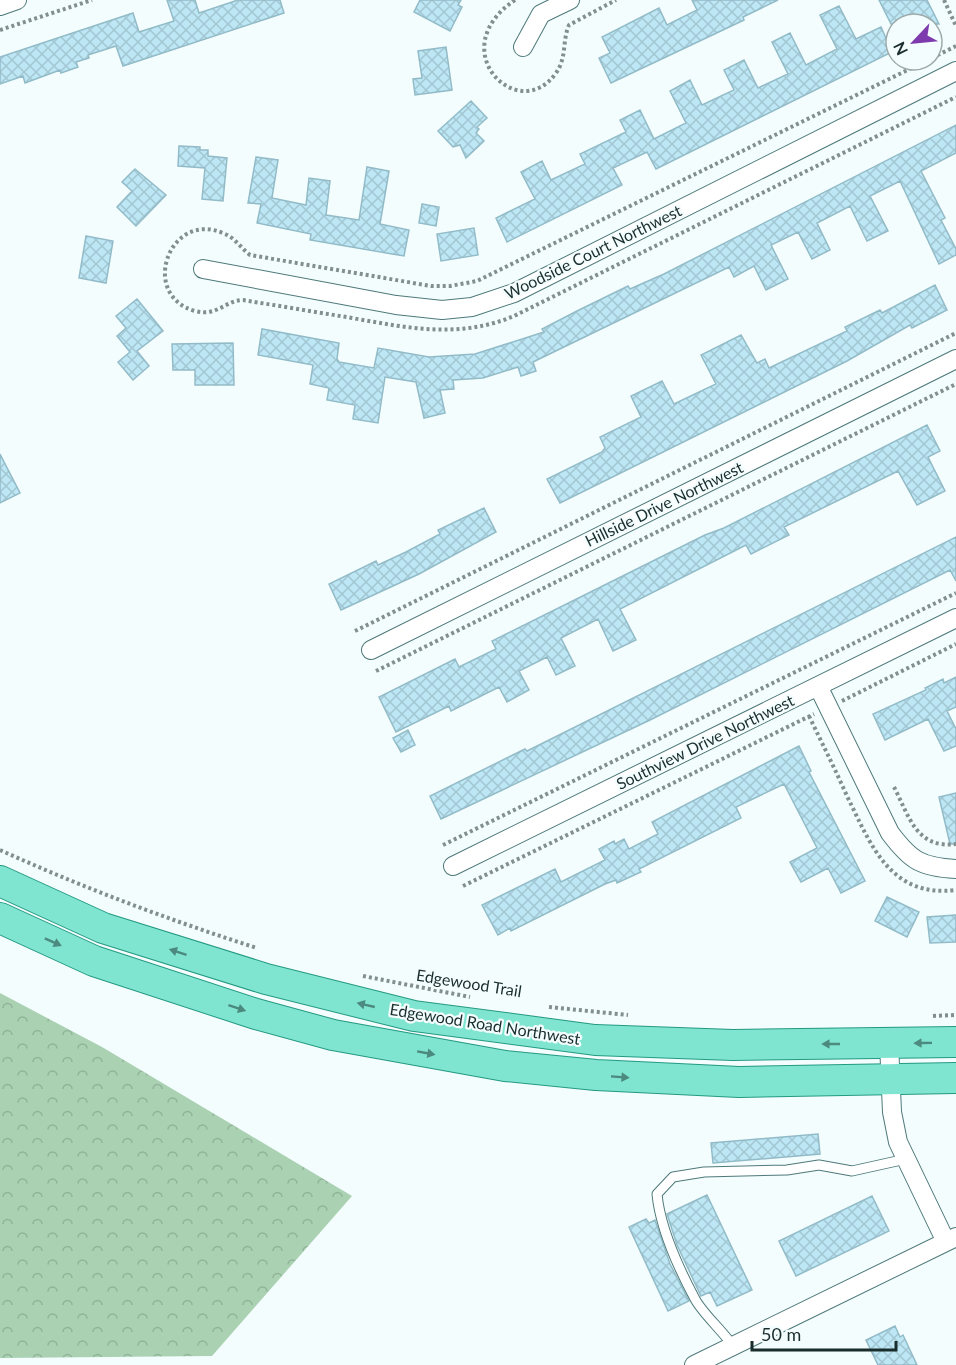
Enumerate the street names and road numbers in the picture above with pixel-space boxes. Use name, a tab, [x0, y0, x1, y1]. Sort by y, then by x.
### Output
street label: Woodside Court Northwest	[501, 200, 684, 303]
street label: Hillside Drive Northwest	[582, 457, 746, 550]
street label: Southview Drive Northwest	[613, 690, 797, 793]
street label: Edgewood Trail	[415, 965, 523, 1000]
street label: Edgewood Road Northwest	[388, 999, 582, 1048]

